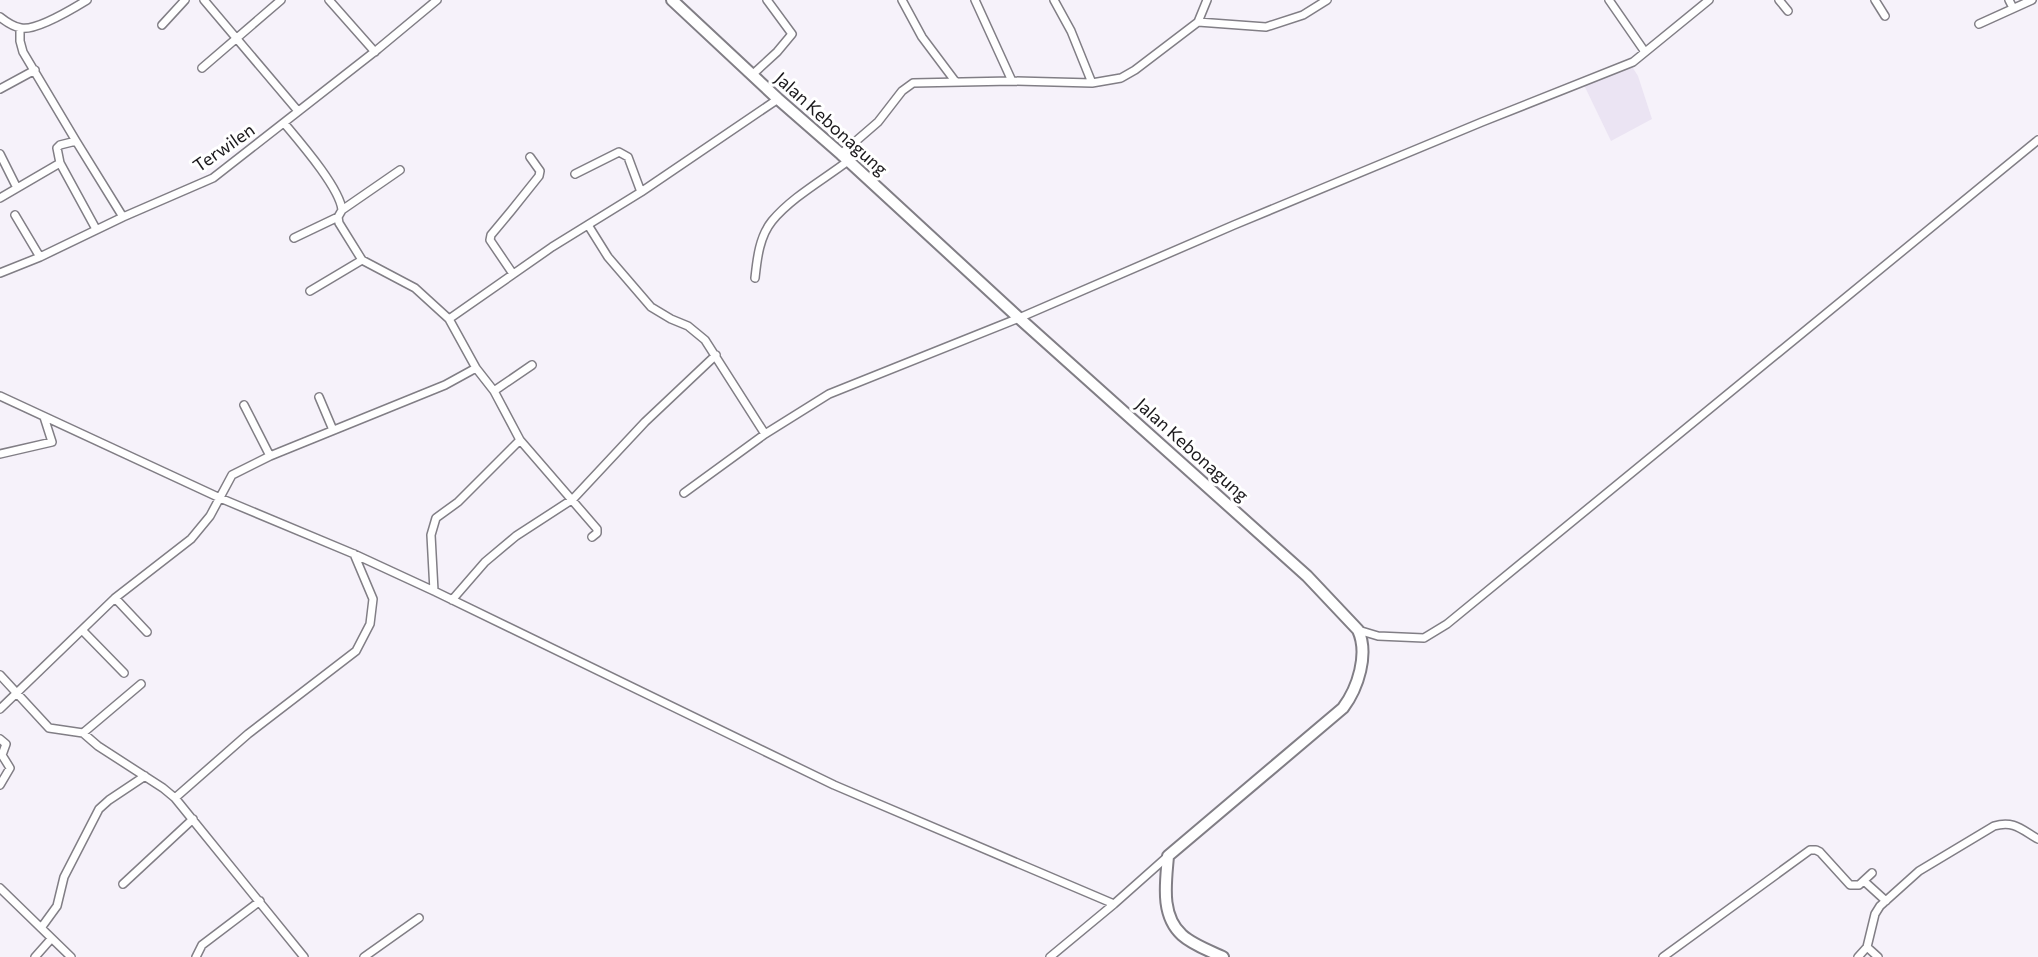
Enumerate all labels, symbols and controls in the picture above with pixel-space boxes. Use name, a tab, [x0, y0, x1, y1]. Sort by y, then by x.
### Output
street label: Jalan Kebonagung	[771, 67, 893, 180]
street label: Terwilen	[188, 118, 259, 176]
street label: Jalan Kebonagung	[1132, 393, 1254, 506]

